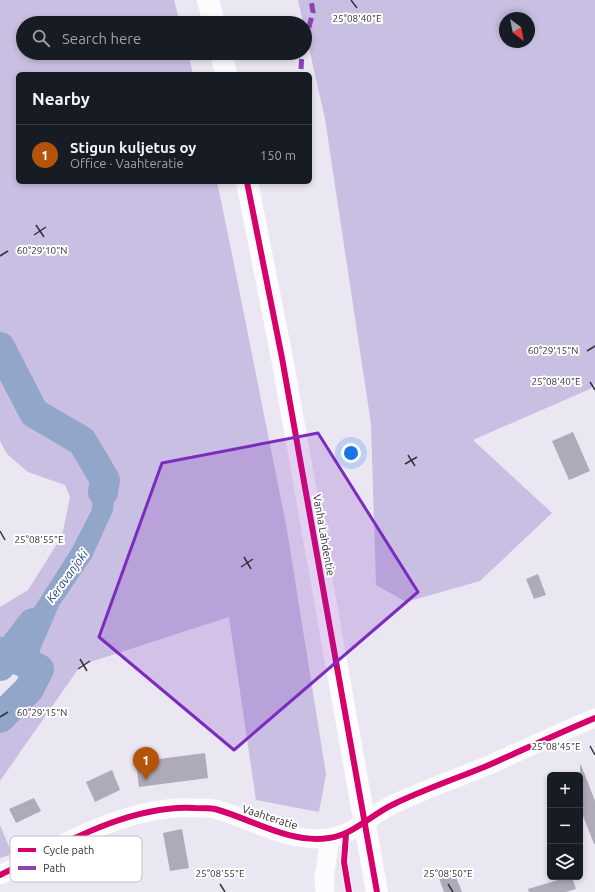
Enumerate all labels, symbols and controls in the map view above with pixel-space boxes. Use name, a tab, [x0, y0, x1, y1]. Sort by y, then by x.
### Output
north arrow	[499, 12, 535, 48]
text: 25°08'40"E	[332, 13, 382, 24]
search box	[16, 16, 312, 60]
icon: search	[30, 27, 52, 49]
text: Search here	[62, 30, 141, 47]
text: Nearby	[32, 89, 90, 108]
text: Stigun kuljetus oy	[70, 139, 196, 156]
text: 1	[41, 148, 49, 162]
text: 150 m	[260, 148, 296, 162]
text: Office · Vaahteratie	[70, 156, 184, 170]
text: 60°29'10"N	[17, 245, 67, 256]
text: 60°29'15"N	[528, 345, 578, 356]
text: 25°08'40"E	[531, 376, 581, 387]
your location	[341, 443, 361, 463]
street label: Vanha Lahdentie	[311, 493, 337, 577]
text: 25°08'55"E	[14, 534, 64, 545]
water label: Keravanjoki	[44, 546, 91, 605]
text: 60°29'15"N	[17, 707, 67, 718]
text: 25°08'45"E	[531, 741, 581, 752]
pin: 1	[133, 747, 159, 780]
map controls	[547, 772, 583, 880]
button: +	[547, 772, 583, 808]
street label: Vaahteratie	[241, 802, 299, 832]
button: −	[547, 808, 583, 844]
legend	[10, 836, 142, 882]
text: Cycle path	[43, 844, 94, 856]
button: layers	[547, 844, 583, 880]
text: Path	[43, 862, 66, 874]
text: 25°08'55"E	[195, 868, 245, 879]
text: 25°08'50"E	[423, 868, 473, 879]

